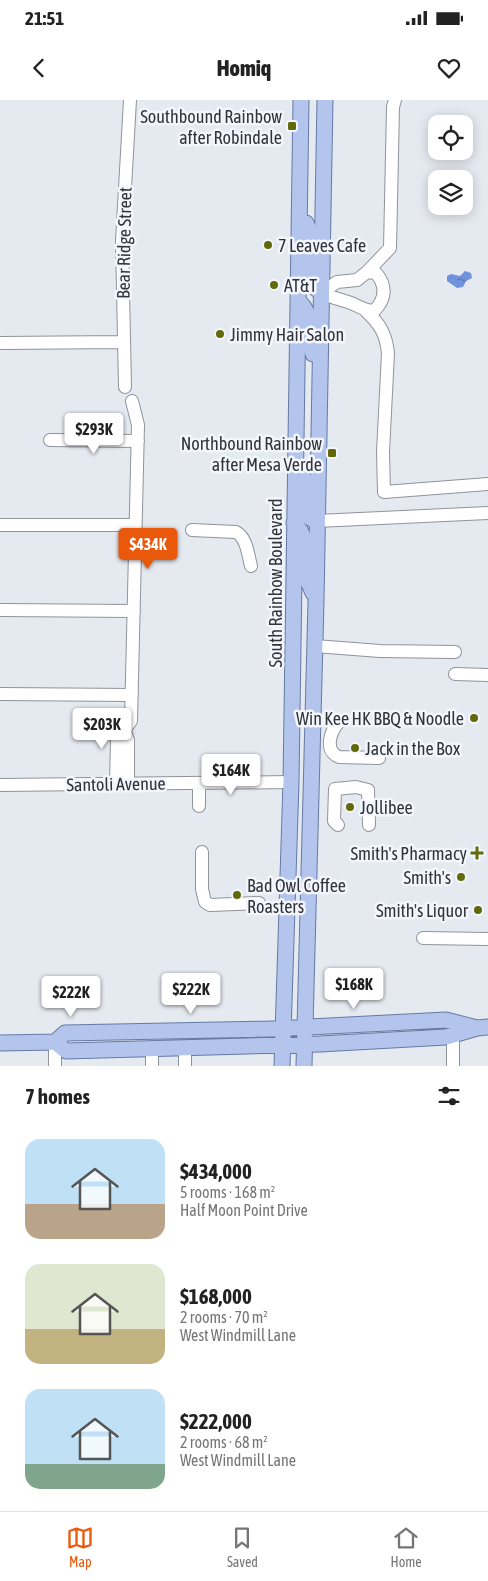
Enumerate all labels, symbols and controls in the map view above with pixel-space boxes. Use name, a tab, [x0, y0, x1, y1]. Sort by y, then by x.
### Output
text: 21:51	[25, 7, 64, 29]
icon: back	[25, 54, 53, 82]
icon: heart	[435, 54, 463, 82]
text: Homiq	[217, 55, 271, 81]
place label: Southbound Rainbow after Robindale	[140, 106, 282, 148]
map controls	[428, 115, 473, 215]
button: locate	[428, 115, 473, 160]
marker: Southbound Rainbow after Robindale	[286, 120, 298, 132]
button: layers	[428, 170, 473, 215]
street label: Bear Ridge Street	[113, 187, 135, 299]
place label: 7 Leaves Cafe	[278, 235, 366, 256]
marker: 7 Leaves Cafe	[262, 239, 274, 251]
place label: AT&T	[284, 275, 317, 296]
marker: AT&T	[268, 279, 280, 291]
place label: Jimmy Hair Salon	[230, 324, 344, 345]
marker: Jimmy Hair Salon	[214, 328, 226, 340]
pin: $293K	[59, 412, 129, 455]
text: $293K	[75, 420, 113, 438]
place label: Northbound Rainbow after Mesa Verde	[181, 433, 322, 475]
marker: Northbound Rainbow after Mesa Verde	[326, 447, 338, 459]
street label: South Rainbow Boulevard	[265, 498, 286, 668]
pin: $434K	[113, 528, 183, 570]
text: $434K	[129, 535, 167, 553]
pin: $203K	[67, 708, 137, 750]
place label: Win Kee HK BBQ & Noodle	[296, 708, 464, 729]
marker: Win Kee HK BBQ & Noodle	[468, 712, 480, 724]
text: $203K	[83, 715, 121, 733]
place label: Jack in the Box	[365, 738, 460, 759]
marker: Jack in the Box	[349, 742, 361, 754]
pin: $164K	[196, 754, 266, 796]
text: $164K	[212, 761, 250, 779]
street label: Santoli Avenue	[66, 773, 166, 795]
place label: Jollibee	[360, 797, 413, 818]
marker: Jollibee	[344, 801, 356, 813]
place label: Smith's Pharmacy	[350, 843, 467, 864]
marker: Smith's Pharmacy	[471, 847, 483, 859]
place label: Smith's	[403, 867, 451, 888]
marker: Smith's	[455, 871, 467, 883]
place label: Bad Owl Coffee Roasters	[247, 875, 346, 917]
marker: Bad Owl Coffee Roasters	[231, 889, 243, 901]
place label: Smith's Liquor	[376, 900, 469, 921]
marker: Smith's Liquor	[472, 904, 484, 916]
pin: $168K	[319, 968, 389, 1010]
pin: $222K	[156, 972, 226, 1015]
text: $168K	[335, 975, 373, 993]
pin: $222K	[36, 976, 106, 1018]
text: $222K	[172, 980, 210, 998]
text: $222K	[52, 983, 90, 1001]
icon: filters	[435, 1082, 463, 1110]
text: 7 homes	[25, 1084, 90, 1108]
icon: home	[65, 1159, 125, 1219]
text: $434,000	[180, 1159, 252, 1183]
text: 5 rooms · 168 m²	[180, 1183, 275, 1201]
text: Half Moon Point Drive	[180, 1201, 308, 1219]
icon: home	[65, 1284, 125, 1344]
text: $168,000	[180, 1284, 252, 1308]
text: 2 rooms · 70 m²	[180, 1308, 268, 1326]
text: West Windmill Lane	[180, 1326, 296, 1344]
icon: home	[65, 1409, 125, 1469]
text: $222,000	[180, 1409, 252, 1433]
text: 2 rooms · 68 m²	[180, 1433, 268, 1451]
text: West Windmill Lane	[180, 1451, 296, 1469]
tab: Map	[66, 1524, 94, 1570]
tab: Saved	[227, 1524, 258, 1570]
tab: Home	[391, 1524, 422, 1570]

